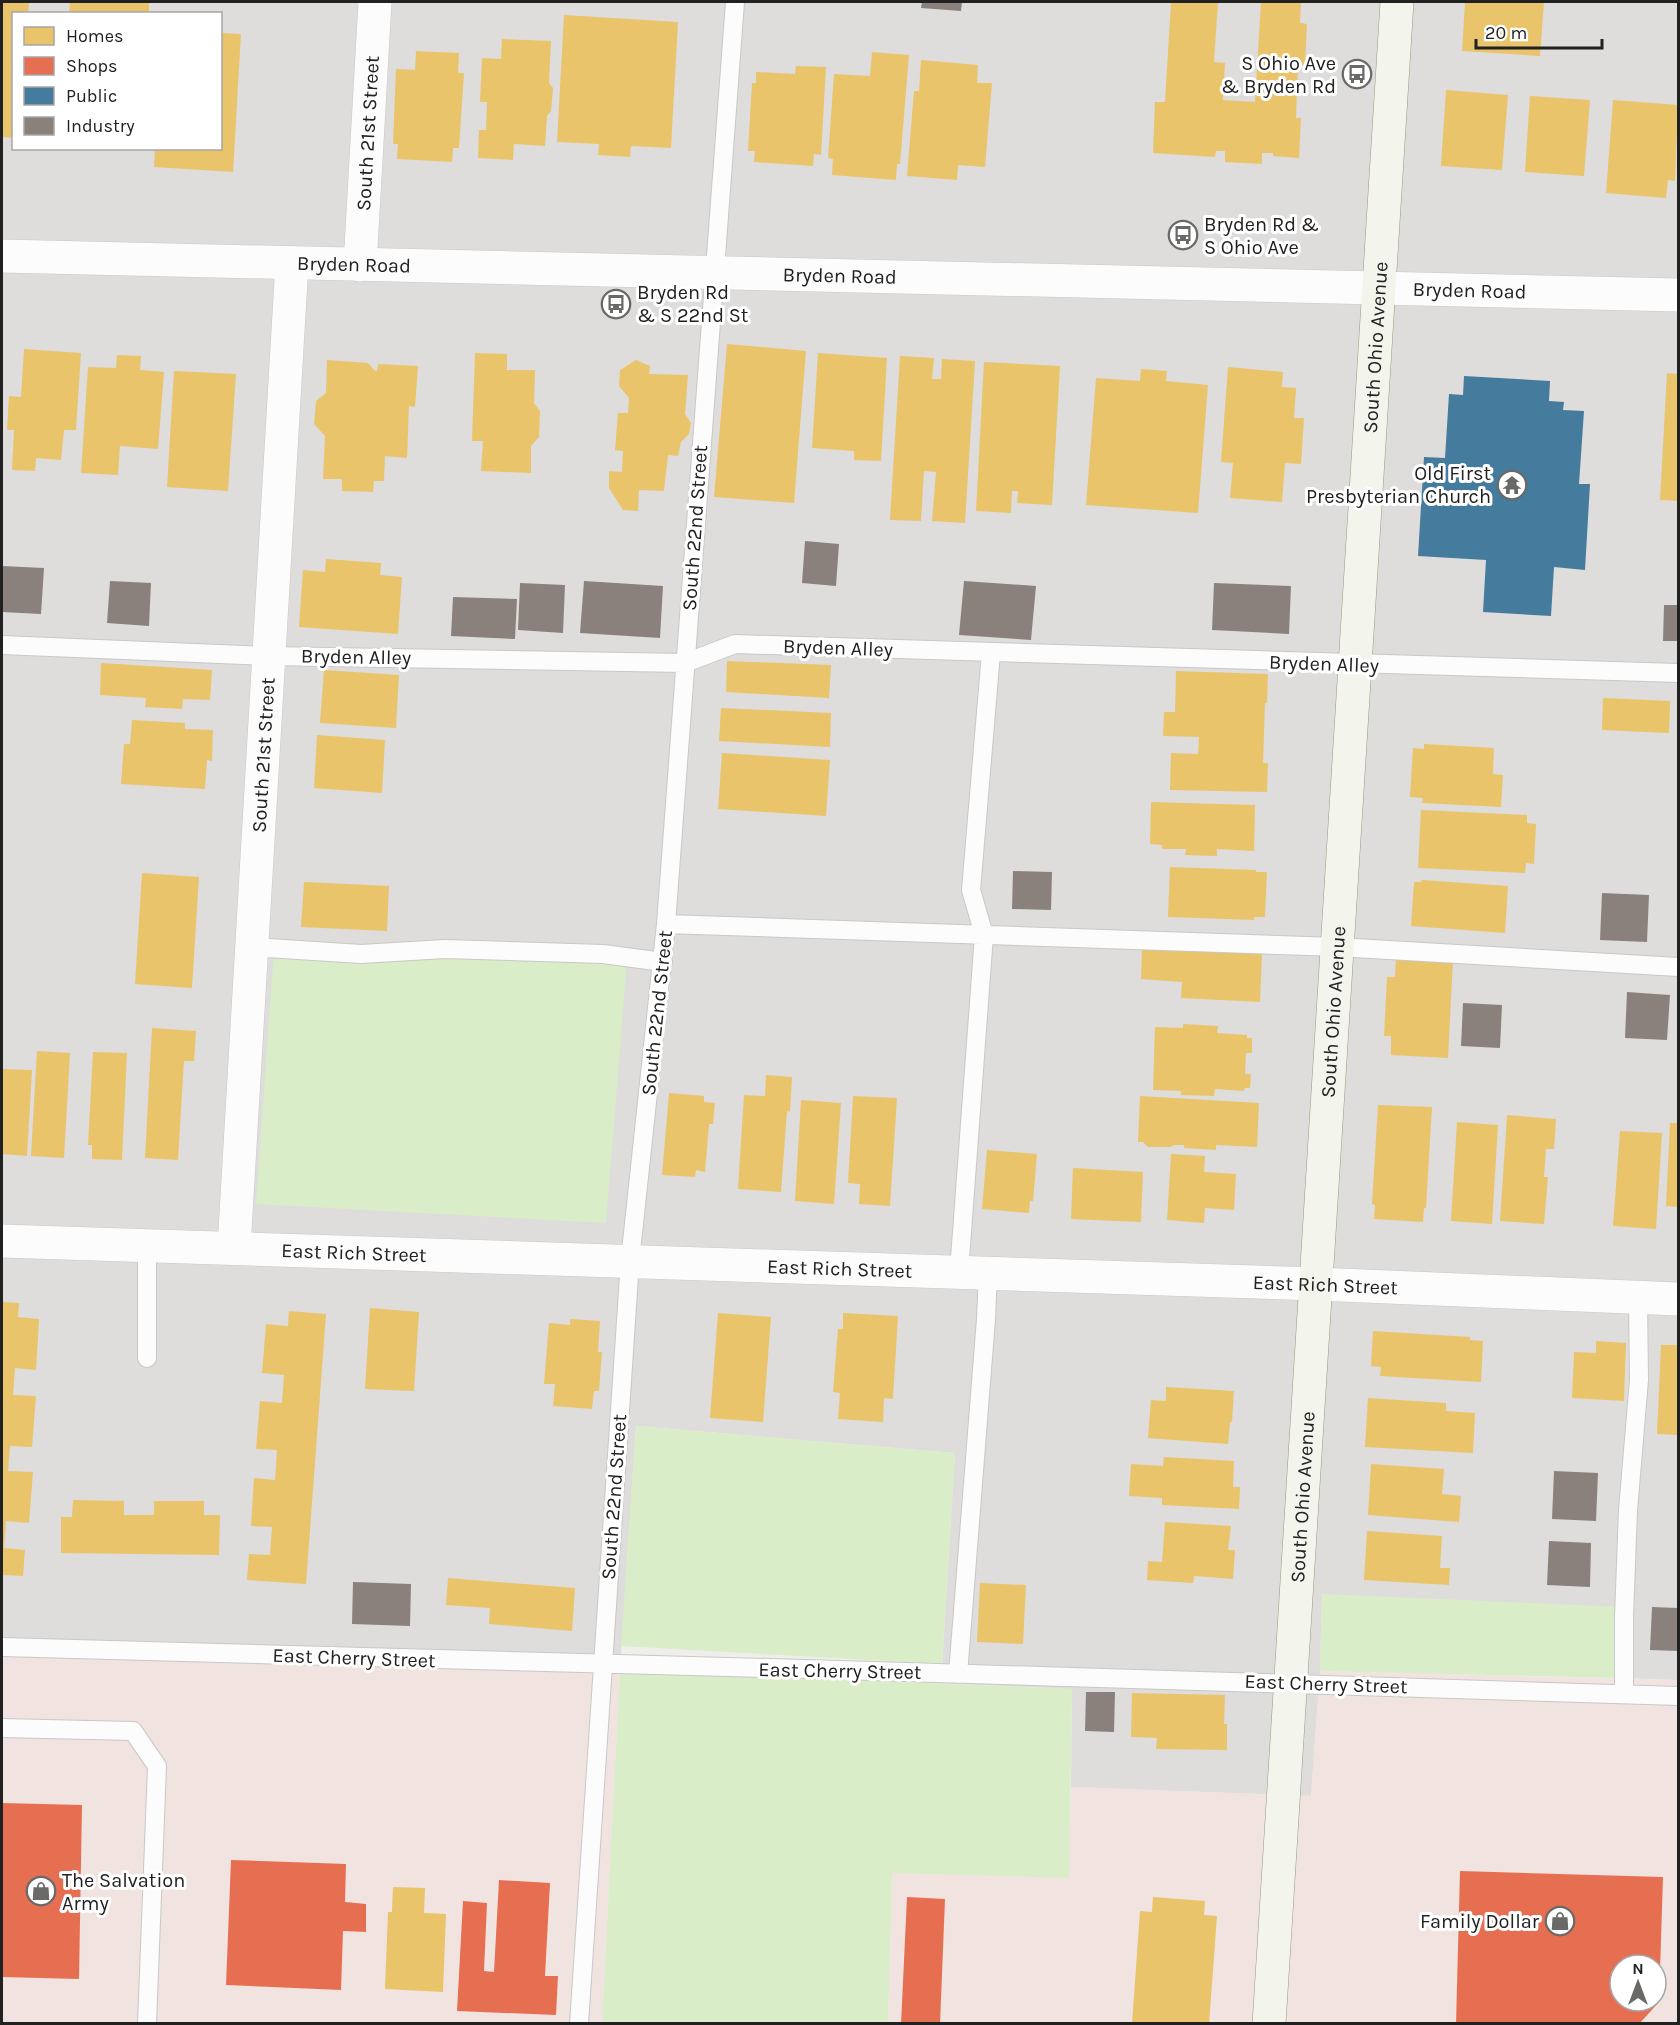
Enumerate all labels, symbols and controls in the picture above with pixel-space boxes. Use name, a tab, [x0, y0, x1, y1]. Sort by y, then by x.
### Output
legend	[12, 12, 222, 150]
scale bar	[1476, 12, 1602, 50]
text: 20 m	[1485, 22, 1527, 44]
text: Homes	[66, 25, 123, 47]
place label: S Ohio Ave & Bryden Rd	[1221, 52, 1336, 98]
street label: South 21st Street	[352, 54, 383, 211]
text: Shops	[66, 55, 118, 77]
bus stop icon: S Ohio Ave & Bryden Rd	[1341, 58, 1373, 90]
text: Public	[66, 85, 117, 107]
text: Industry	[66, 115, 135, 137]
place label: Bryden Rd & S Ohio Ave	[1204, 213, 1319, 259]
bus stop icon: Bryden Rd & S Ohio Ave	[1167, 219, 1199, 251]
street label: Bryden Road	[297, 251, 411, 277]
street label: South Ohio Avenue	[1358, 261, 1392, 434]
street label: Bryden Road	[783, 263, 897, 288]
street label: Bryden Road	[1412, 277, 1527, 303]
place label: Bryden Rd & S 22nd St	[637, 281, 749, 327]
bus stop icon: Bryden Rd & S 22nd St	[600, 288, 632, 320]
street label: South 22nd Street	[678, 444, 712, 612]
place label: Old First Presbyterian Church	[1306, 462, 1491, 508]
temple icon: Old First Presbyterian Church	[1496, 469, 1528, 501]
street label: Bryden Alley	[783, 635, 893, 661]
street label: Bryden Alley	[301, 645, 411, 669]
street label: Bryden Alley	[1269, 651, 1379, 677]
street label: South 21st Street	[247, 676, 279, 833]
street label: South Ohio Avenue	[1316, 925, 1350, 1099]
street label: South 22nd Street	[637, 929, 677, 1097]
street label: East Rich Street	[281, 1239, 427, 1266]
street label: East Rich Street	[767, 1255, 913, 1282]
street label: East Rich Street	[1252, 1270, 1399, 1299]
street label: South Ohio Avenue	[1285, 1410, 1319, 1584]
street label: South 22nd Street	[597, 1413, 631, 1581]
street label: East Cherry Street	[272, 1644, 436, 1672]
street label: East Cherry Street	[758, 1658, 922, 1684]
street label: East Cherry Street	[1244, 1670, 1408, 1698]
place label: The Salvation Army	[62, 1869, 185, 1915]
shop icon: The Salvation Army	[25, 1875, 57, 1907]
shop icon: Family Dollar	[1544, 1905, 1576, 1937]
place label: Family Dollar	[1420, 1910, 1540, 1933]
north arrow	[1608, 1953, 1668, 2013]
text: N	[1632, 1959, 1644, 1978]

